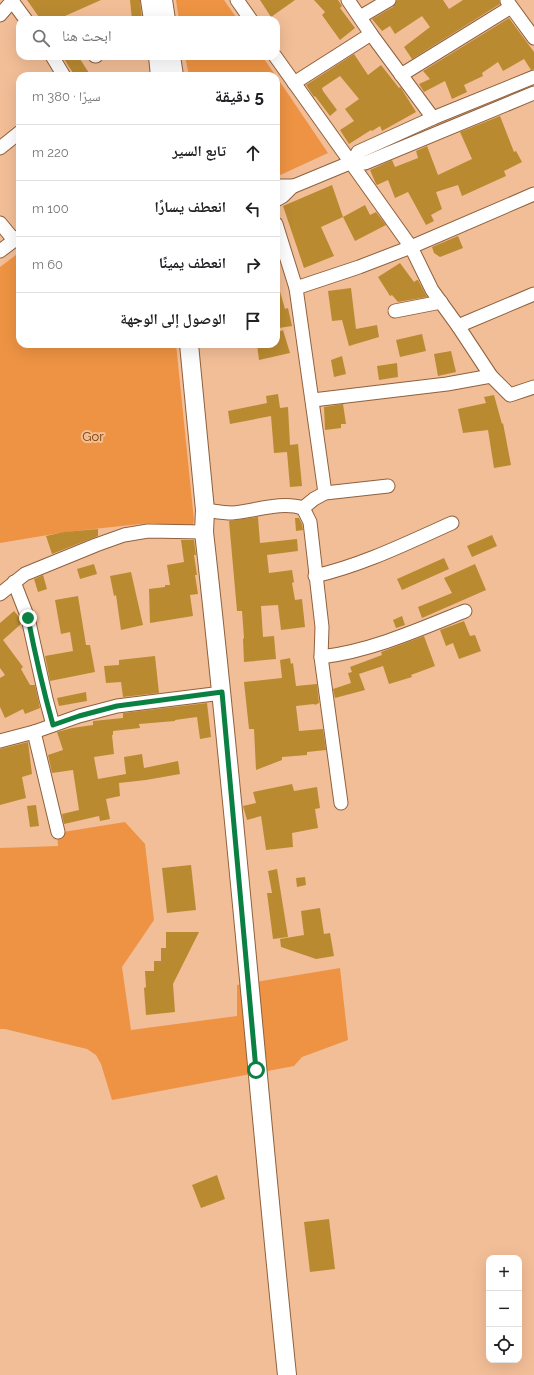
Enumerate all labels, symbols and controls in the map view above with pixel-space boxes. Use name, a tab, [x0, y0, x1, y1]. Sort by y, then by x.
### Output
search box	[16, 16, 280, 60]
icon: search	[30, 27, 52, 49]
text: ابحث هنا	[62, 27, 112, 45]
text: 5 دقيقة	[215, 86, 264, 106]
text: سيرًا · 380 m	[32, 89, 101, 104]
text: تابع السير	[172, 142, 226, 160]
icon: ahead	[242, 142, 264, 164]
text: 220 m	[32, 145, 69, 160]
text: انعطف يسارًا	[154, 198, 226, 216]
icon: left	[242, 198, 264, 220]
text: 100 m	[32, 201, 69, 216]
text: انعطف يمينًا	[159, 254, 226, 272]
icon: right	[242, 254, 264, 276]
text: 60 m	[32, 257, 63, 272]
text: الوصول إلى الوجهة	[120, 310, 226, 328]
icon: arrive	[242, 310, 264, 332]
park label: Gor	[82, 429, 104, 444]
route end	[19, 609, 37, 627]
route start	[247, 1061, 265, 1079]
map controls	[486, 1255, 522, 1363]
button: +	[486, 1255, 522, 1291]
button: −	[486, 1291, 522, 1327]
button: locate	[486, 1327, 522, 1363]

